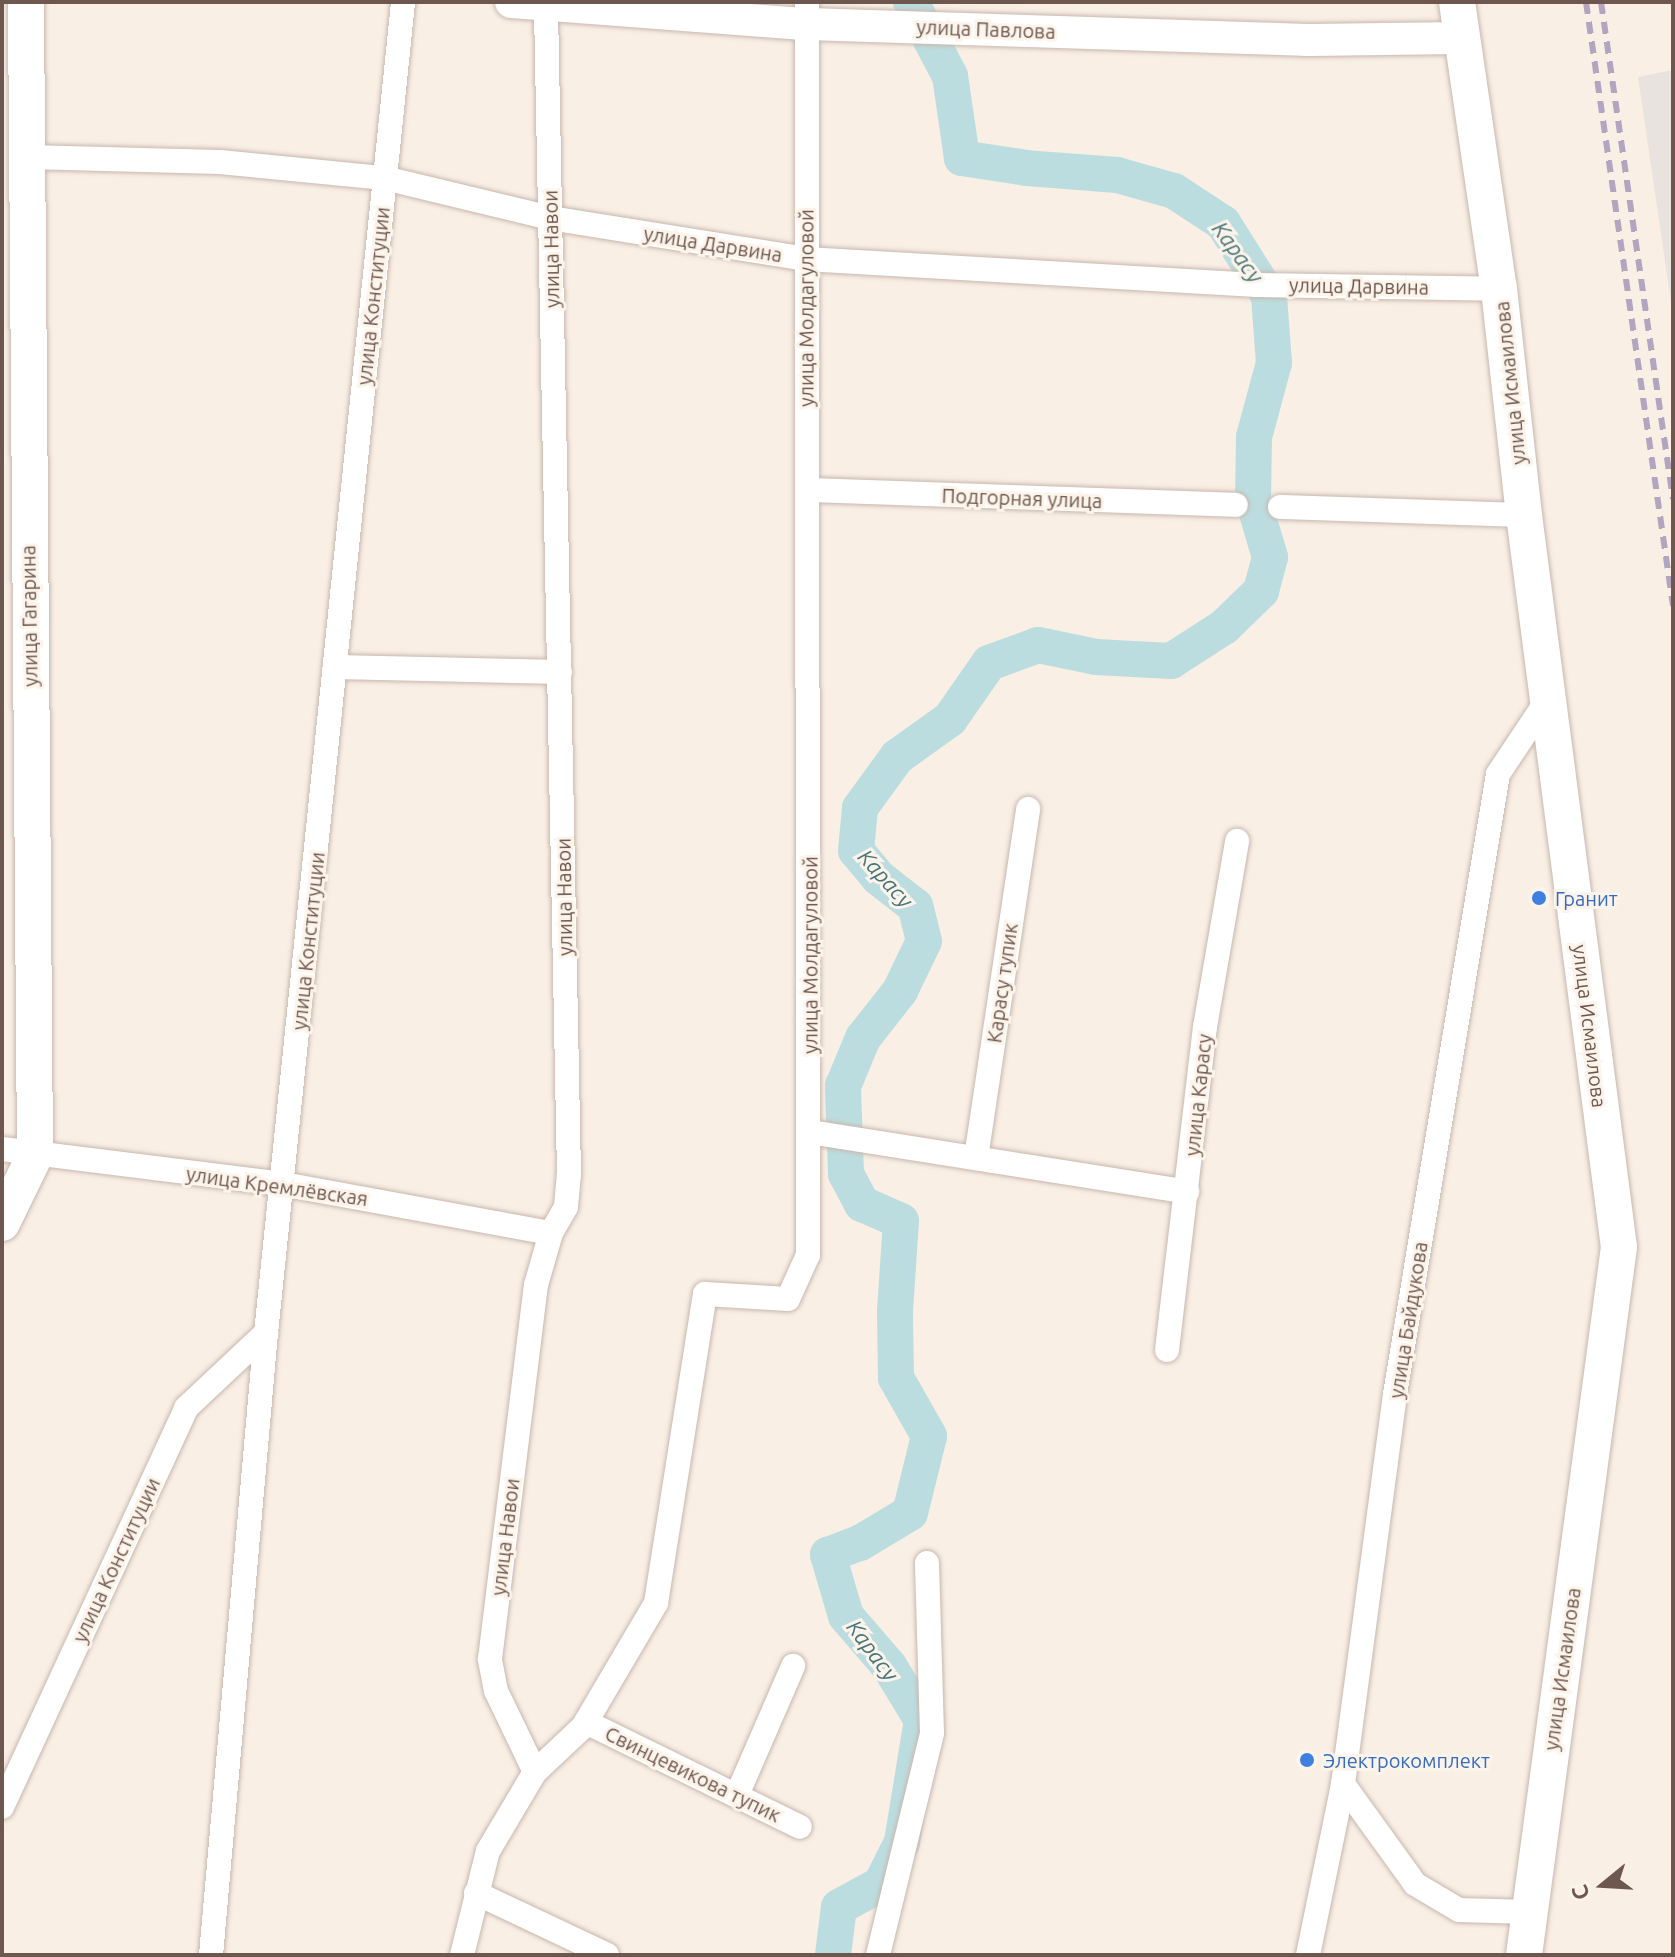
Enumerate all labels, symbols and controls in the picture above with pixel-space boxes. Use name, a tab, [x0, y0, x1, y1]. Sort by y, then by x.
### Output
street label: улица Павлова	[916, 15, 1056, 43]
street label: улица Навои	[538, 190, 564, 308]
street label: улица Конституции	[352, 206, 394, 386]
street label: улица Молдагуловой	[794, 209, 818, 407]
water label: Карасу	[1207, 216, 1269, 288]
street label: улица Дарвина	[642, 221, 784, 267]
street label: улица Дарвина	[1289, 273, 1429, 299]
street label: улица Исмаилова	[1489, 300, 1531, 466]
street label: Подгорная улица	[941, 483, 1103, 513]
street label: улица Гагарина	[16, 545, 42, 687]
street label: улица Навои	[551, 838, 577, 956]
water label: Карасу	[853, 843, 919, 913]
street label: улица Конституции	[287, 851, 329, 1031]
street label: улица Молдагуловой	[798, 856, 822, 1054]
place label: Гранит	[1555, 886, 1618, 910]
marker: Гранит	[1530, 889, 1548, 907]
street label: Карасу тупик	[982, 922, 1022, 1044]
street label: улица Исмаилова	[1568, 943, 1612, 1109]
street label: улица Карасу	[1180, 1033, 1216, 1157]
street label: улица Кремлёвская	[185, 1161, 369, 1211]
street label: улица Байдукова	[1384, 1240, 1432, 1400]
street label: улица Конституции	[67, 1474, 165, 1646]
street label: улица Навои	[486, 1477, 524, 1597]
street label: улица Исмаилова	[1539, 1586, 1585, 1752]
water label: Карасу	[842, 1614, 904, 1686]
street label: Свинцевикова тупик	[601, 1721, 785, 1827]
place label: Электрокомплект	[1323, 1748, 1490, 1772]
marker: Электрокомплект	[1298, 1751, 1316, 1769]
north arrow	[1563, 1845, 1643, 1925]
text: С	[1566, 1882, 1594, 1903]

